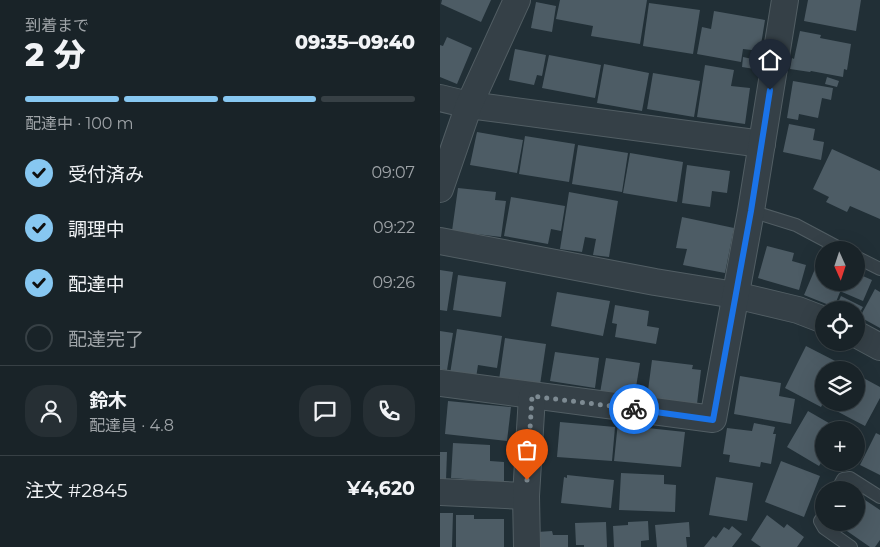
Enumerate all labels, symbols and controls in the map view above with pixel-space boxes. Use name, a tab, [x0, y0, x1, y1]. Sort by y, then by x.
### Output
text: 到着まで	[25, 16, 89, 35]
text: 09:35–09:40	[295, 31, 415, 54]
text: 2 分	[25, 35, 85, 74]
pin	[749, 39, 791, 90]
icon: home	[756, 46, 784, 74]
text: 配達中 · 100 m	[25, 114, 134, 133]
icon: check	[25, 159, 53, 187]
text: 受付済み	[68, 163, 144, 186]
text: 09:07	[371, 163, 415, 182]
icon: check	[25, 214, 53, 242]
text: 調理中	[68, 218, 125, 241]
text: 09:22	[373, 218, 415, 237]
north arrow	[815, 241, 865, 291]
map controls	[815, 241, 865, 531]
icon: check	[25, 269, 53, 297]
text: 配達中	[68, 273, 125, 296]
text: 09:26	[372, 273, 415, 292]
button: locate	[815, 301, 865, 351]
text: 配達完了	[68, 328, 144, 351]
button: layers	[815, 361, 865, 411]
courier	[609, 384, 659, 434]
button: person	[25, 385, 77, 437]
button: chat	[299, 385, 351, 437]
button: phone	[363, 385, 415, 437]
text: 鈴木	[89, 389, 127, 412]
icon: bike	[620, 395, 648, 423]
text: 配達員 · 4.8	[89, 416, 174, 435]
button: +	[815, 421, 865, 471]
pin	[506, 429, 548, 480]
icon: bag	[513, 436, 541, 464]
text: ¥4,620	[347, 477, 415, 500]
text: 注文 #2845	[25, 479, 127, 502]
button: −	[815, 481, 865, 531]

